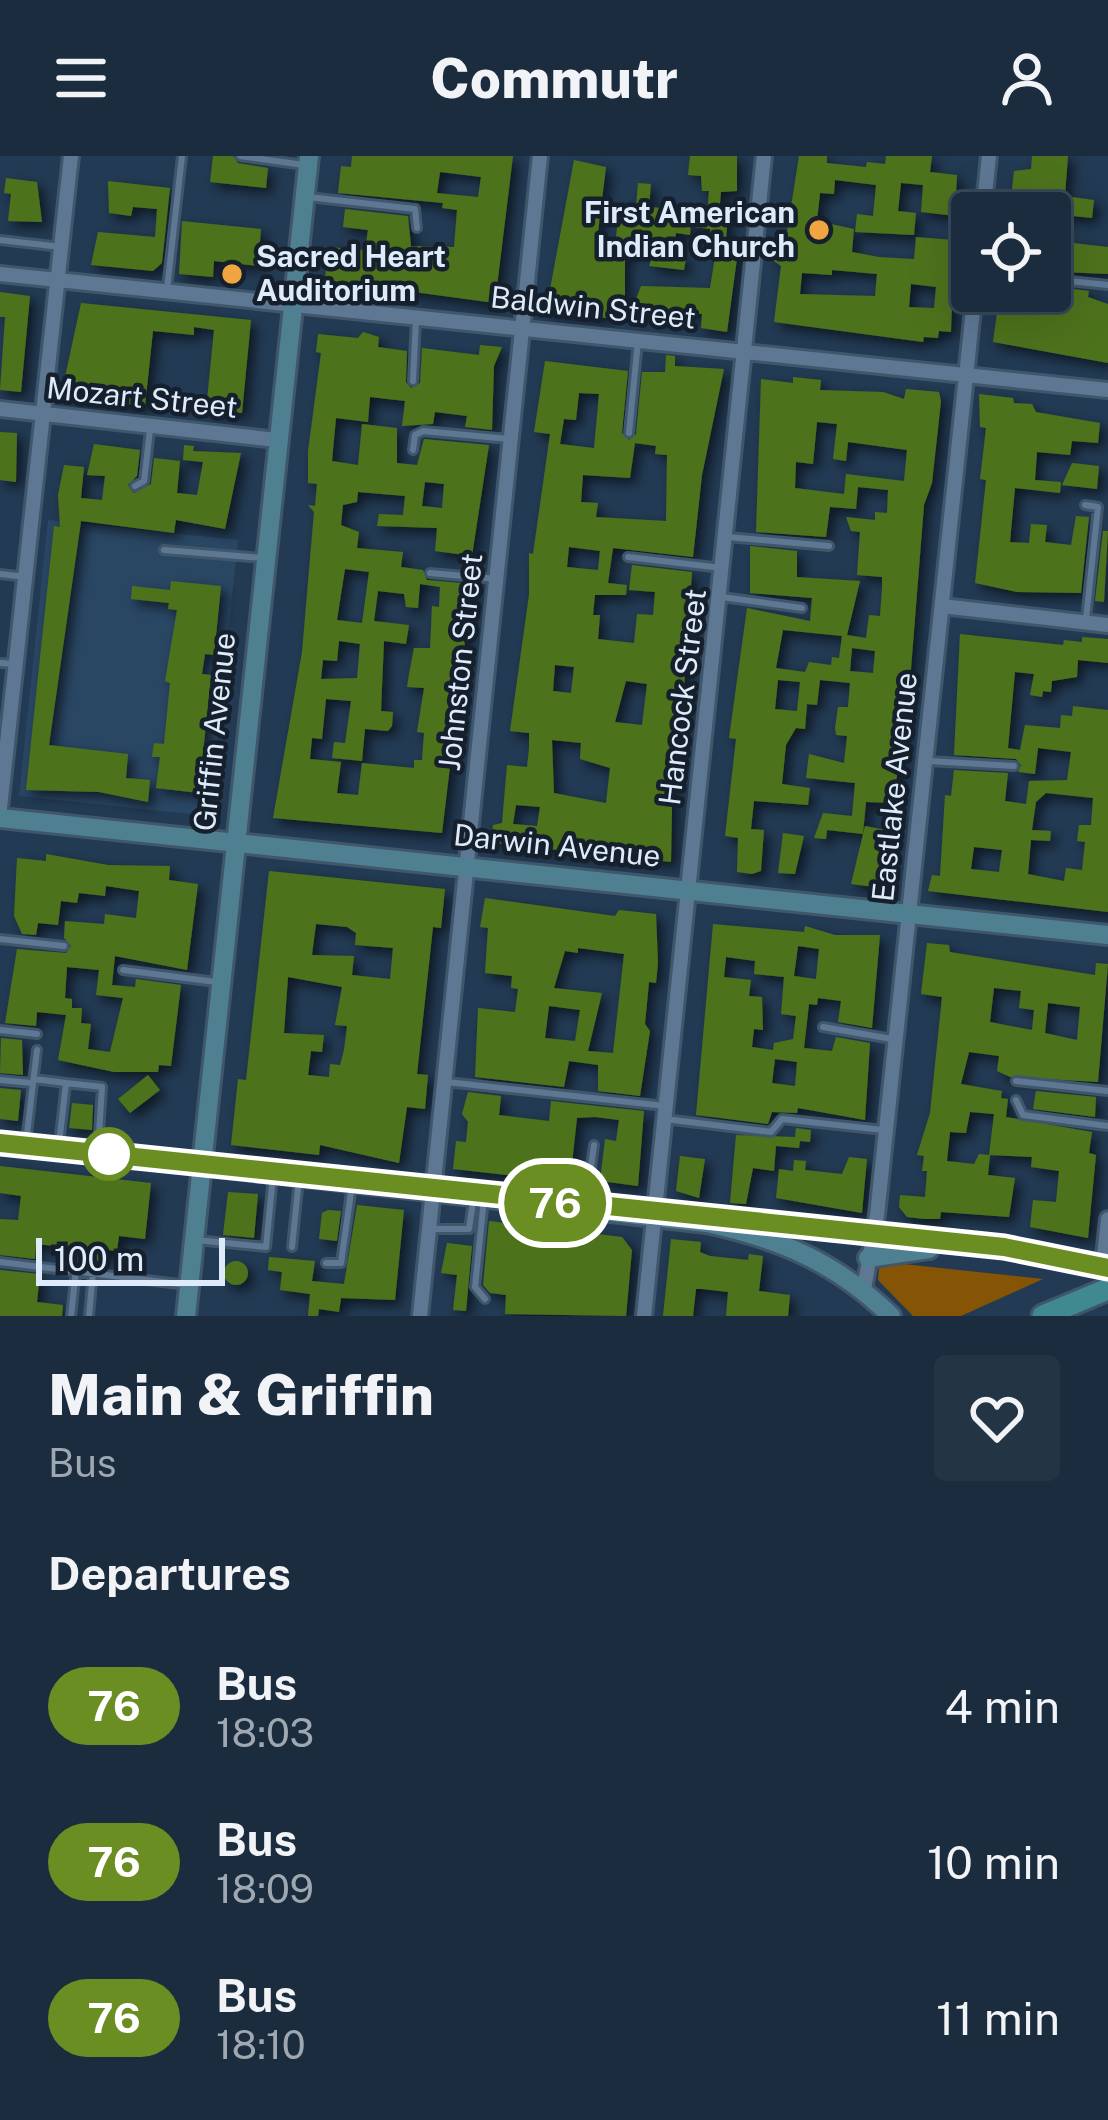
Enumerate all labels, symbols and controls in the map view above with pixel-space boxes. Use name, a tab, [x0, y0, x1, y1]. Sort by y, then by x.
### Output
icon: menu	[48, 45, 114, 111]
icon: person	[994, 45, 1060, 111]
text: Commutr	[430, 47, 678, 110]
map controls	[951, 192, 1071, 312]
button: locate	[951, 192, 1071, 312]
place label: First American Indian Church	[584, 194, 795, 264]
marker: First American Indian Church	[806, 217, 832, 243]
place label: Sacred Heart Auditorium	[256, 238, 446, 308]
marker: Sacred Heart Auditorium	[219, 261, 245, 287]
street label: Baldwin Street	[489, 278, 698, 336]
street label: Mozart Street	[45, 369, 239, 425]
street label: Johnston Street	[431, 551, 489, 772]
street label: Hancock Street	[651, 587, 713, 807]
street label: Griffin Avenue	[186, 631, 242, 833]
street label: Eastlake Avenue	[864, 671, 924, 903]
street label: Darwin Avenue	[452, 816, 663, 874]
unlabelled marker	[84, 1129, 134, 1179]
line badge: 76	[501, 1164, 609, 1242]
text: 76	[528, 1178, 582, 1227]
scale bar	[36, 1232, 225, 1285]
text: 100 m	[54, 1240, 144, 1278]
button: heart	[934, 1355, 1060, 1481]
text: Main & Griffin	[48, 1361, 434, 1428]
text: Bus	[48, 1440, 117, 1486]
text: Departures	[48, 1547, 291, 1600]
text: Bus	[216, 1657, 297, 1710]
text: 4 min	[944, 1680, 1060, 1733]
text: 76	[87, 1681, 141, 1730]
text: 18:03	[216, 1710, 314, 1756]
text: Bus	[216, 1813, 297, 1866]
text: 10 min	[927, 1836, 1060, 1889]
text: 76	[87, 1837, 141, 1886]
text: 18:09	[216, 1866, 314, 1912]
text: Bus	[216, 1969, 297, 2022]
text: 11 min	[936, 1992, 1060, 2045]
text: 76	[87, 1993, 141, 2042]
text: 18:10	[216, 2022, 306, 2068]

